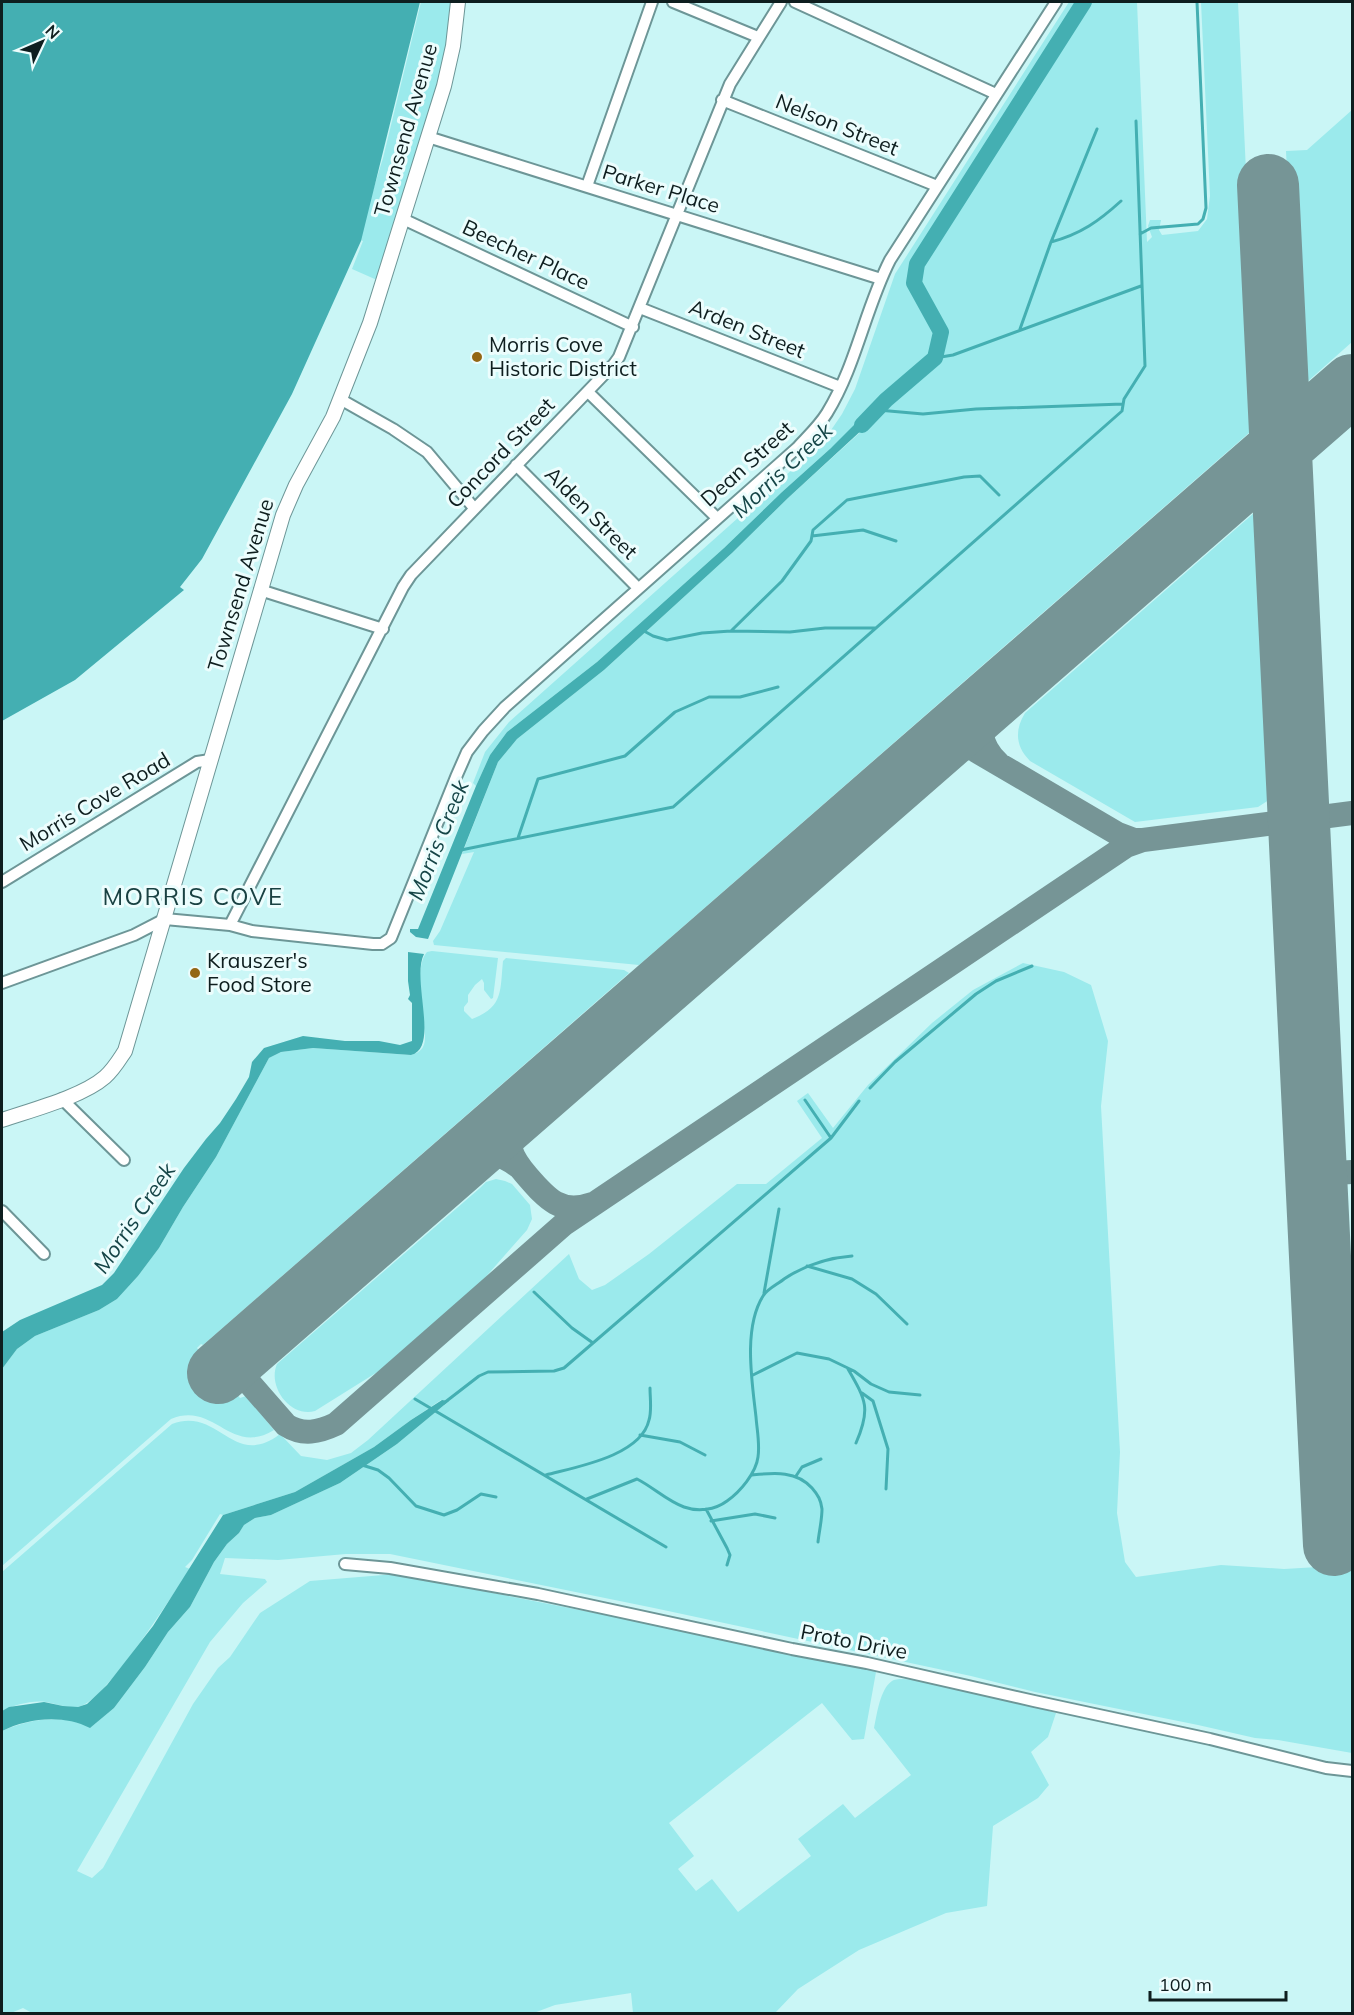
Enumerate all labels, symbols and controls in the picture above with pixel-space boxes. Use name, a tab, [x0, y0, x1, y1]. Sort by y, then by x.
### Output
north arrow	[12, 12, 72, 72]
text: N	[41, 20, 64, 43]
street label: Townsend Avenue	[368, 40, 442, 219]
street label: Nelson Street	[772, 88, 903, 161]
street label: Parker Place	[599, 158, 723, 218]
street label: Beecher Place	[459, 213, 594, 295]
street label: Arden Street	[686, 293, 809, 363]
place label: Morris Cove Historic District	[489, 331, 637, 381]
marker: Morris Cove Historic District	[470, 350, 484, 364]
street label: Concord Street	[441, 392, 560, 513]
street label: Dean Street	[695, 415, 798, 512]
water label: Morris Creek	[726, 416, 839, 524]
street label: Alden Street	[540, 461, 643, 564]
street label: Townsend Avenue	[201, 495, 279, 674]
street label: Morris Cove Road	[14, 746, 174, 856]
water label: Morris Creek	[401, 775, 475, 904]
district label: MORRIS COVE	[102, 881, 284, 911]
place label: Krauszer's Food Store	[207, 947, 312, 997]
marker: Krauszer's Food Store	[188, 966, 202, 980]
water label: Morris Creek	[87, 1157, 182, 1279]
street label: Proto Drive	[799, 1618, 910, 1664]
scale bar	[1150, 1964, 1286, 2002]
text: 100 m	[1159, 1973, 1212, 1996]

